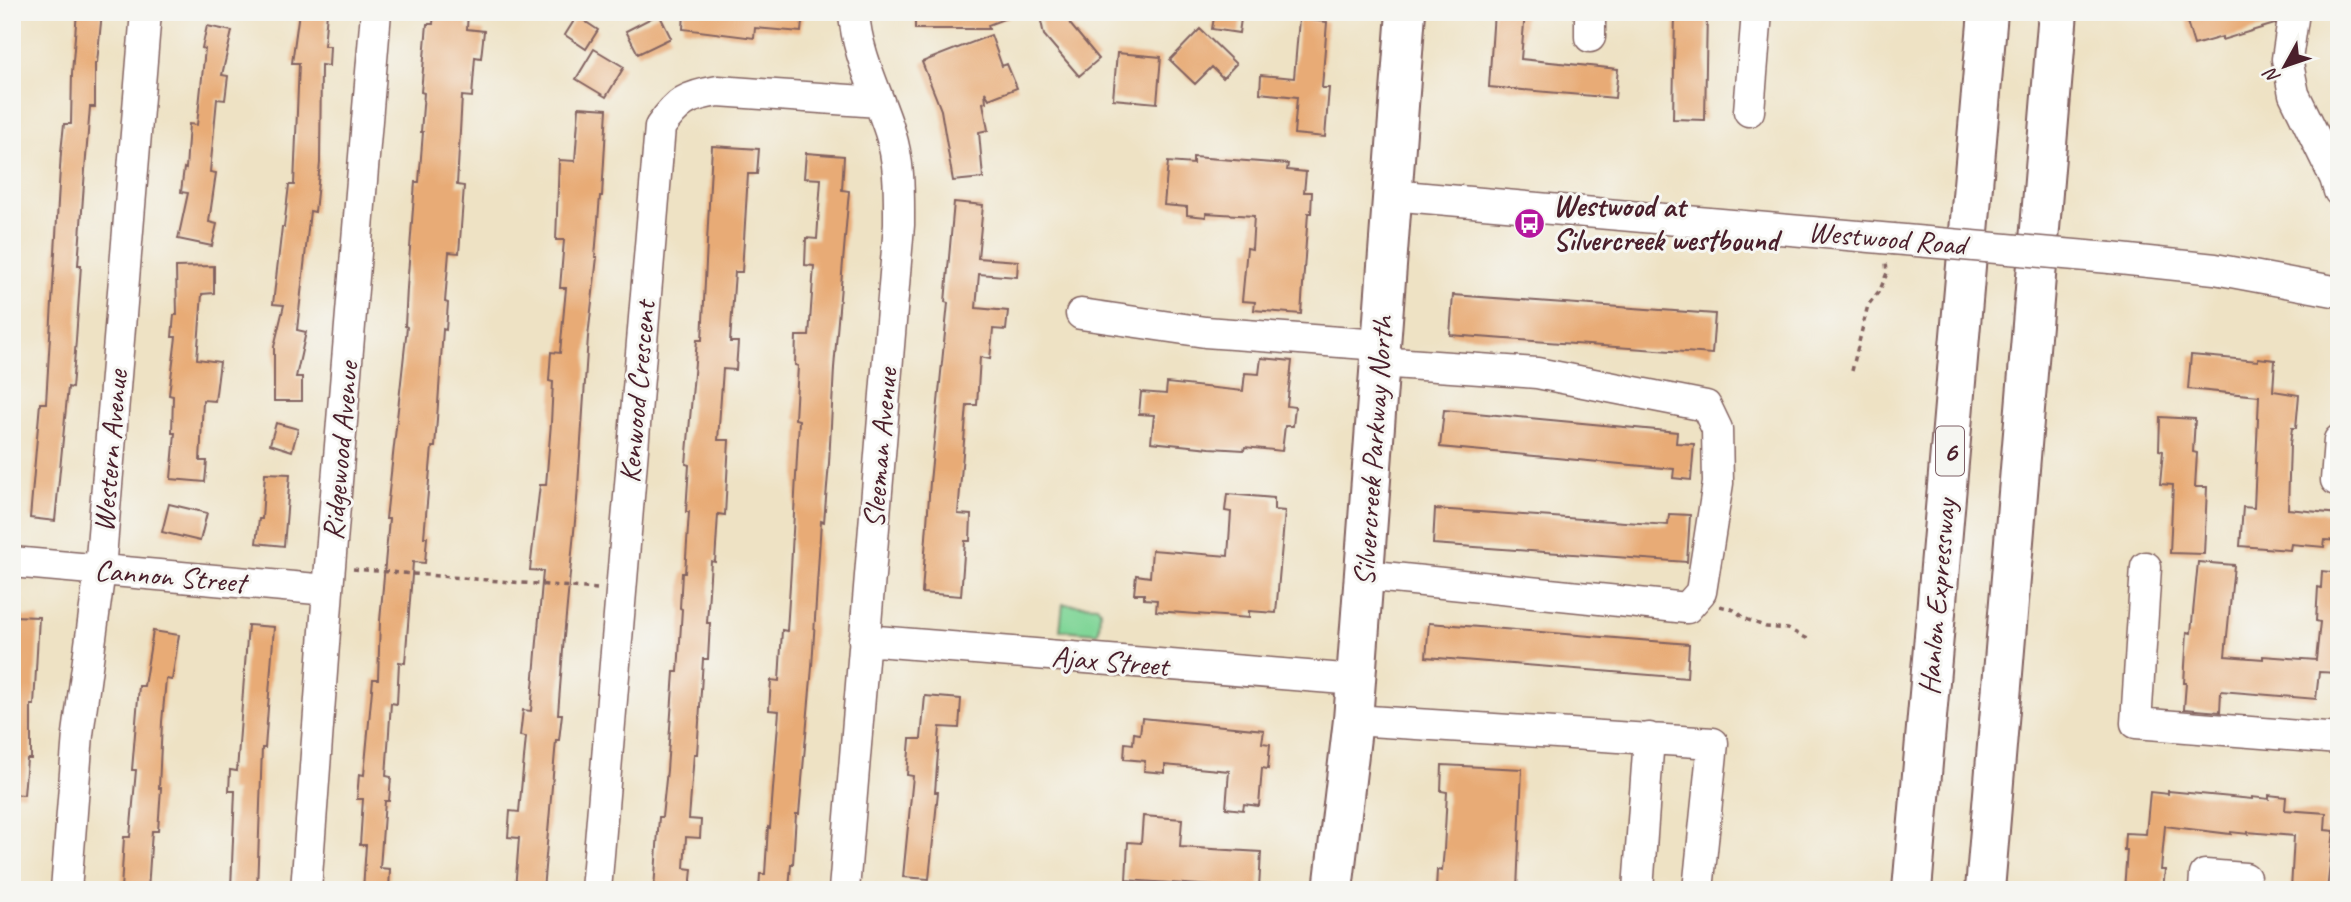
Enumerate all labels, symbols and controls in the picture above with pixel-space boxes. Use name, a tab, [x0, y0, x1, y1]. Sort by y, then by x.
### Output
north arrow	[2250, 32, 2320, 102]
text: N	[2258, 62, 2286, 89]
place label: Westwood at Silvercreek westbound	[1553, 187, 1783, 259]
bus stop icon: Westwood at Silvercreek westbound	[1513, 206, 1547, 240]
street label: Westwood Road	[1807, 212, 1971, 264]
street label: Kenwood Crescent	[610, 297, 664, 484]
street label: Silvercreek Parkway North	[1345, 313, 1402, 587]
street label: Ridgewood Avenue	[313, 358, 367, 542]
street label: Sleeman Avenue	[854, 364, 906, 529]
street label: Western Avenue	[84, 366, 136, 533]
road number: 6	[1936, 426, 1964, 476]
street label: Hanlon Expressway	[1910, 495, 1965, 697]
street label: Cannon Street	[93, 550, 251, 602]
street label: Ajax Street	[1050, 637, 1173, 685]

